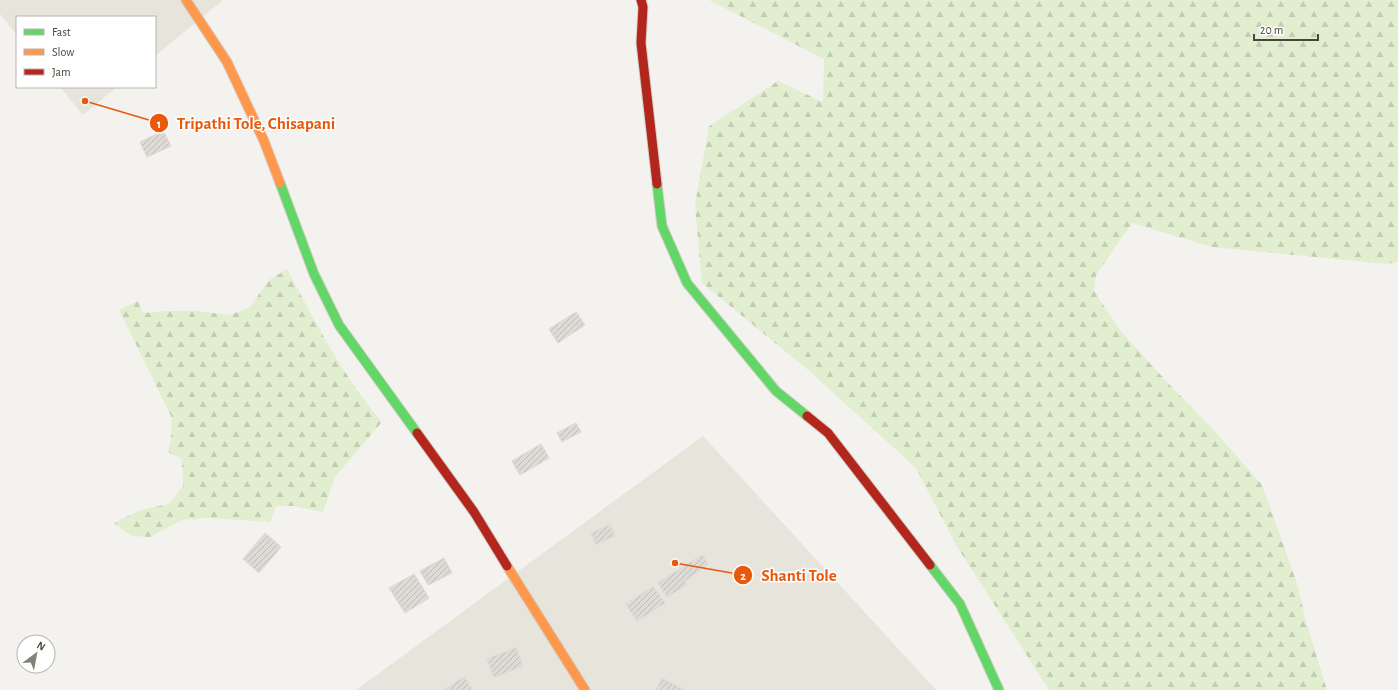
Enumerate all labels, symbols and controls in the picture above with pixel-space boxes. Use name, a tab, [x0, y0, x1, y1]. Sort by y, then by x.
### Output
legend	[16, 16, 156, 88]
scale bar	[1254, 16, 1318, 42]
text: 20 m	[1260, 24, 1283, 36]
text: Fast	[52, 26, 71, 38]
text: Slow	[52, 46, 74, 58]
text: Jam	[52, 66, 71, 78]
callout: Tripathi Tole, Chisapani	[149, 109, 343, 138]
text: Tripathi Tole, Chisapani	[177, 115, 335, 132]
text: 1	[157, 118, 161, 130]
callout: Shanti Tole	[733, 561, 844, 590]
text: Shanti Tole	[761, 567, 837, 584]
text: 2	[740, 570, 746, 582]
north arrow	[16, 634, 56, 674]
text: N	[35, 639, 47, 653]

